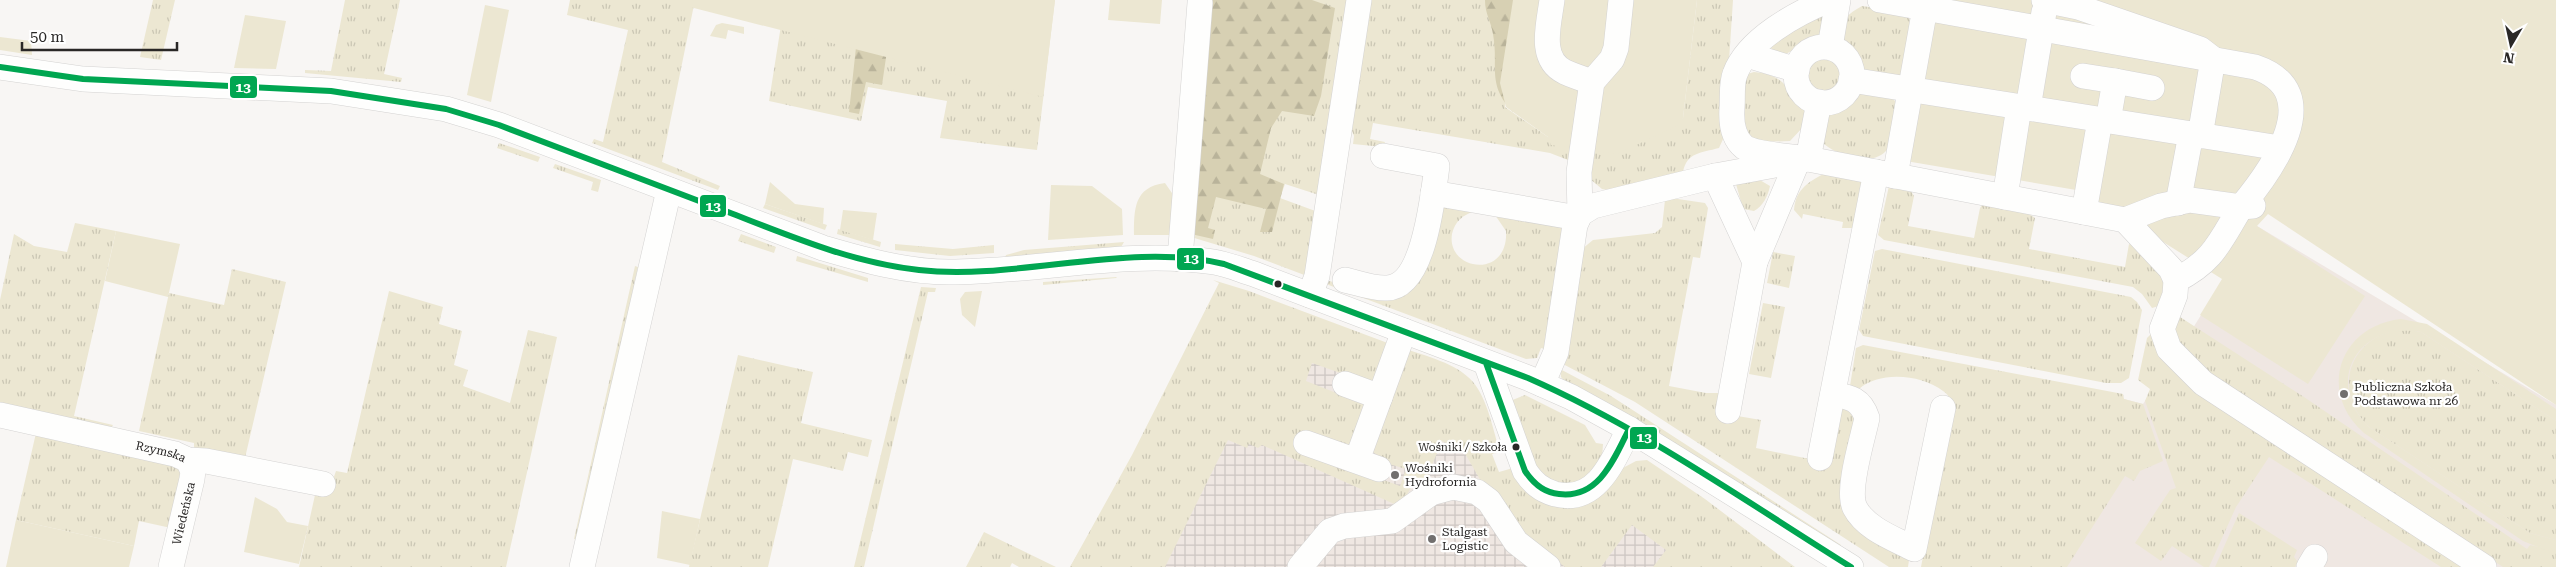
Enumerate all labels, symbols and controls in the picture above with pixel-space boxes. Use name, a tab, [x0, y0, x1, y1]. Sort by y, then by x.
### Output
scale bar	[22, 20, 178, 52]
north arrow	[2486, 20, 2536, 70]
text: 50 m	[30, 28, 65, 46]
text: N	[2502, 49, 2516, 67]
line badge: 13	[229, 75, 258, 99]
text: 13	[235, 79, 251, 95]
line badge: 13	[699, 194, 727, 218]
text: 13	[705, 198, 721, 214]
line badge: 13	[1176, 247, 1205, 271]
text: 13	[1183, 250, 1199, 266]
unlabelled marker	[1273, 279, 1283, 289]
place label: Publiczna Szkoła Podstawowa nr 26	[2354, 380, 2458, 408]
marker: Publiczna Szkoła Podstawowa nr 26	[2338, 388, 2350, 400]
line badge: 13	[1629, 426, 1658, 450]
text: 13	[1636, 429, 1652, 445]
street label: Rzymska	[134, 438, 189, 465]
place label: Wośniki / Szkoła	[1418, 441, 1507, 454]
marker: Wośniki / Szkoła	[1511, 442, 1521, 452]
place label: Wośniki Hydrofornia	[1405, 461, 1477, 489]
marker: Wośniki Hydrofornia	[1389, 469, 1401, 481]
street label: Wiedeńska	[170, 480, 198, 546]
place label: Stalgast Logistic	[1442, 525, 1489, 553]
marker: Stalgast Logistic	[1426, 533, 1438, 545]

